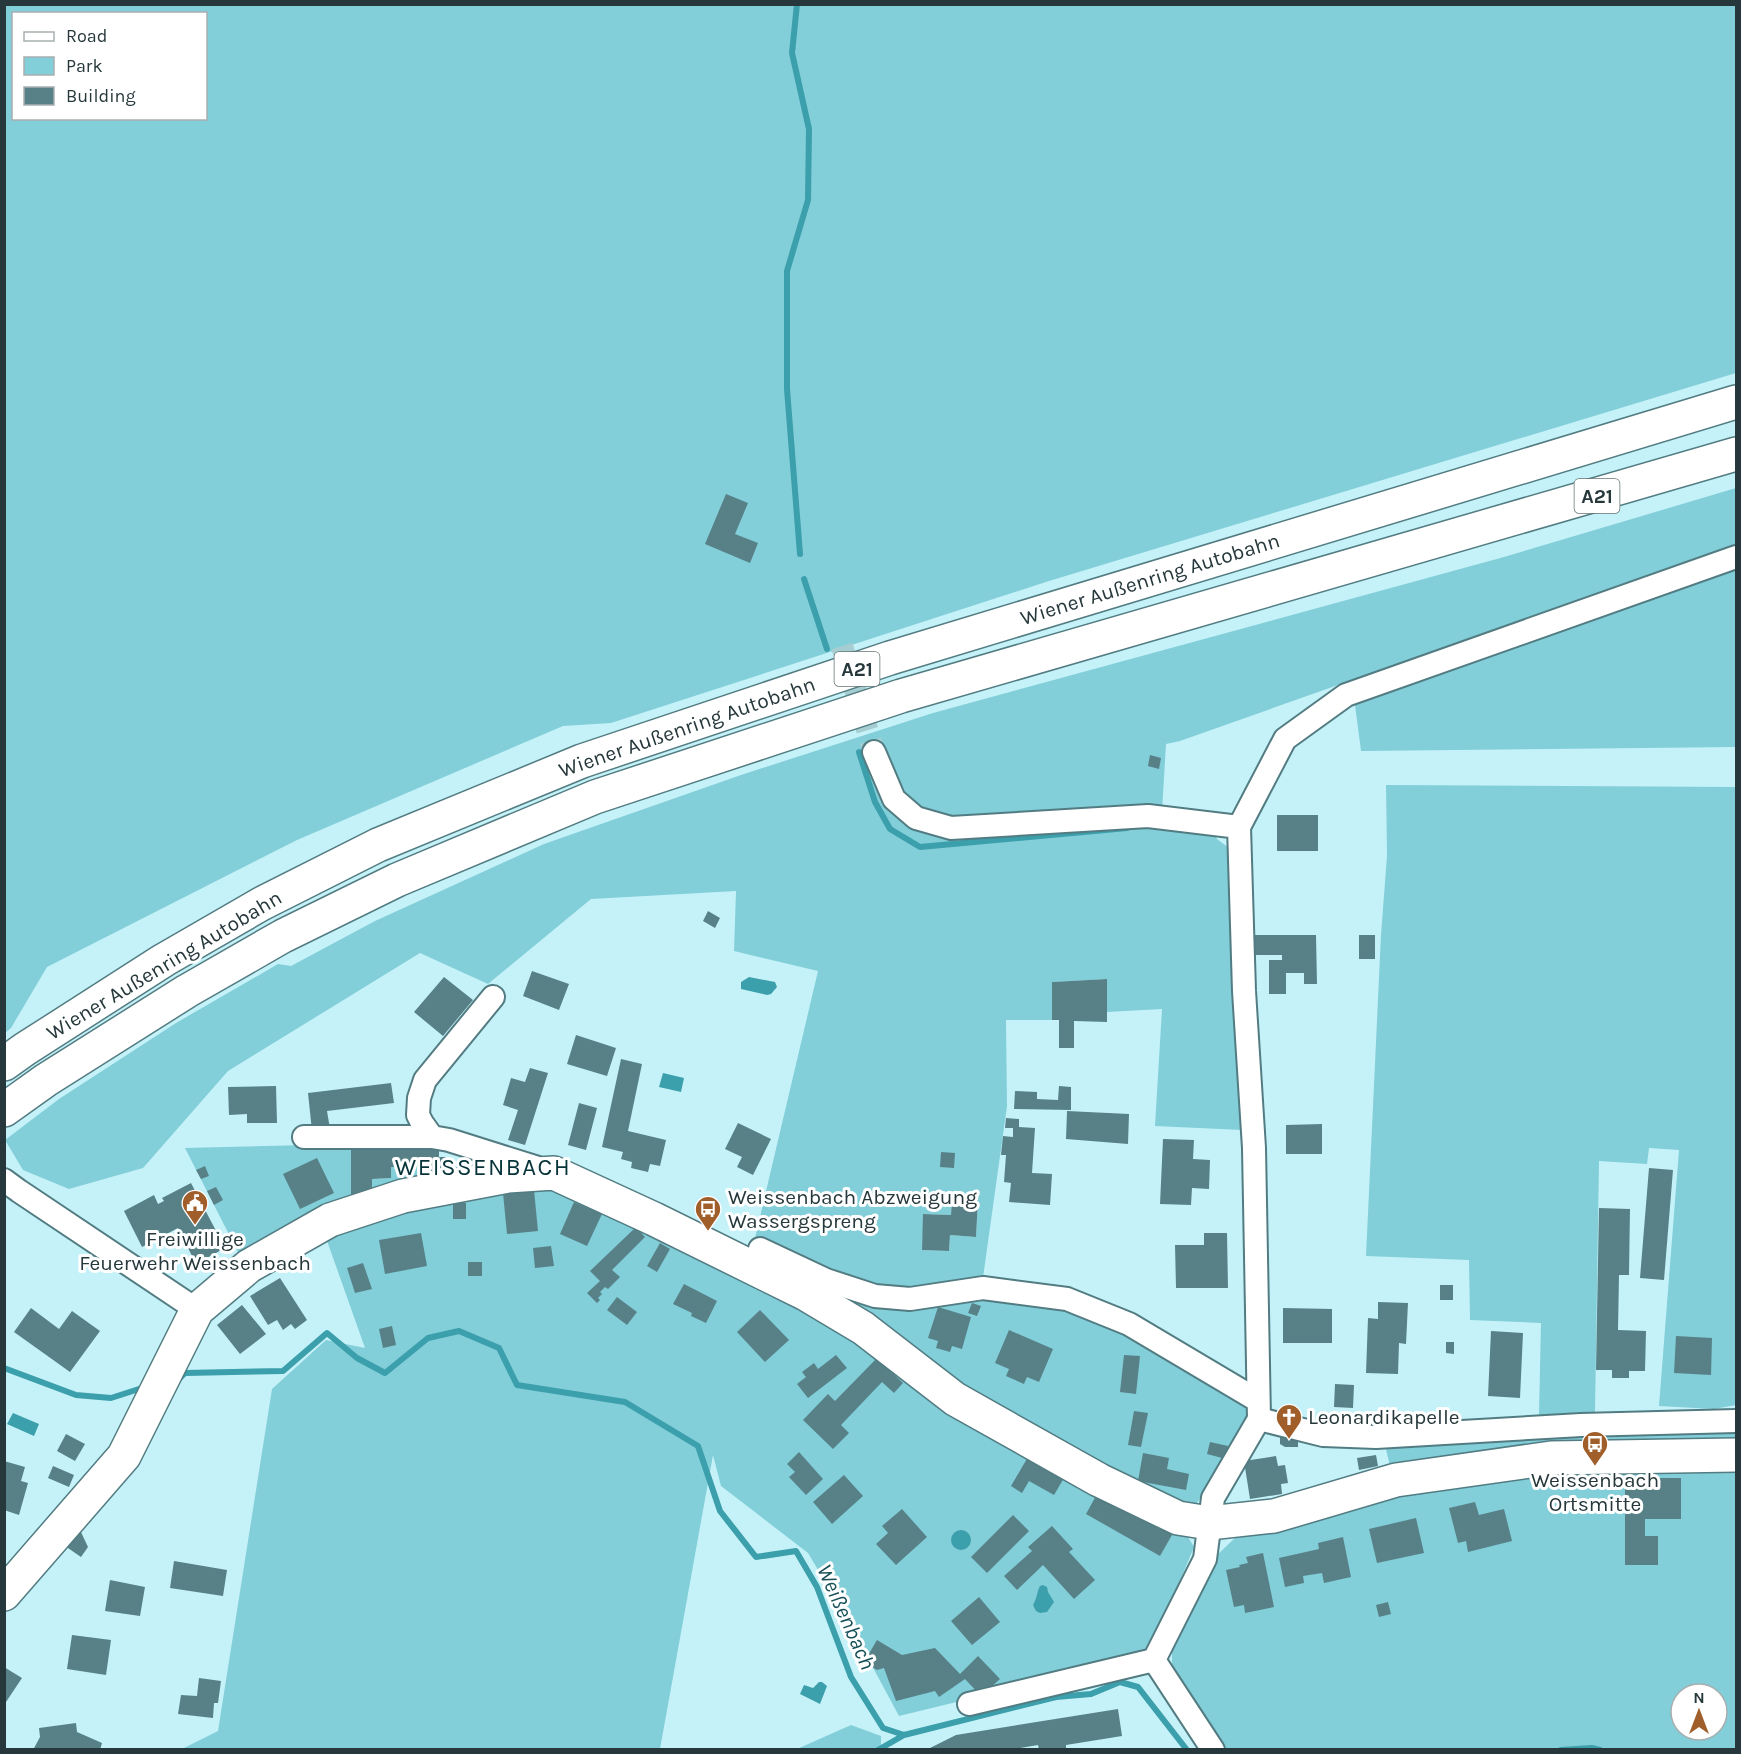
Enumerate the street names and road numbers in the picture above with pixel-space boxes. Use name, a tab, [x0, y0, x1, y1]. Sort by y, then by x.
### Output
road number: A21	[1574, 479, 1620, 513]
street label: Wiener Außenring Autobahn	[1017, 528, 1283, 630]
road number: A21	[834, 652, 880, 686]
street label: Wiener Außenring Autobahn	[556, 672, 818, 782]
street label: Wiener Außenring Autobahn	[42, 885, 286, 1045]

